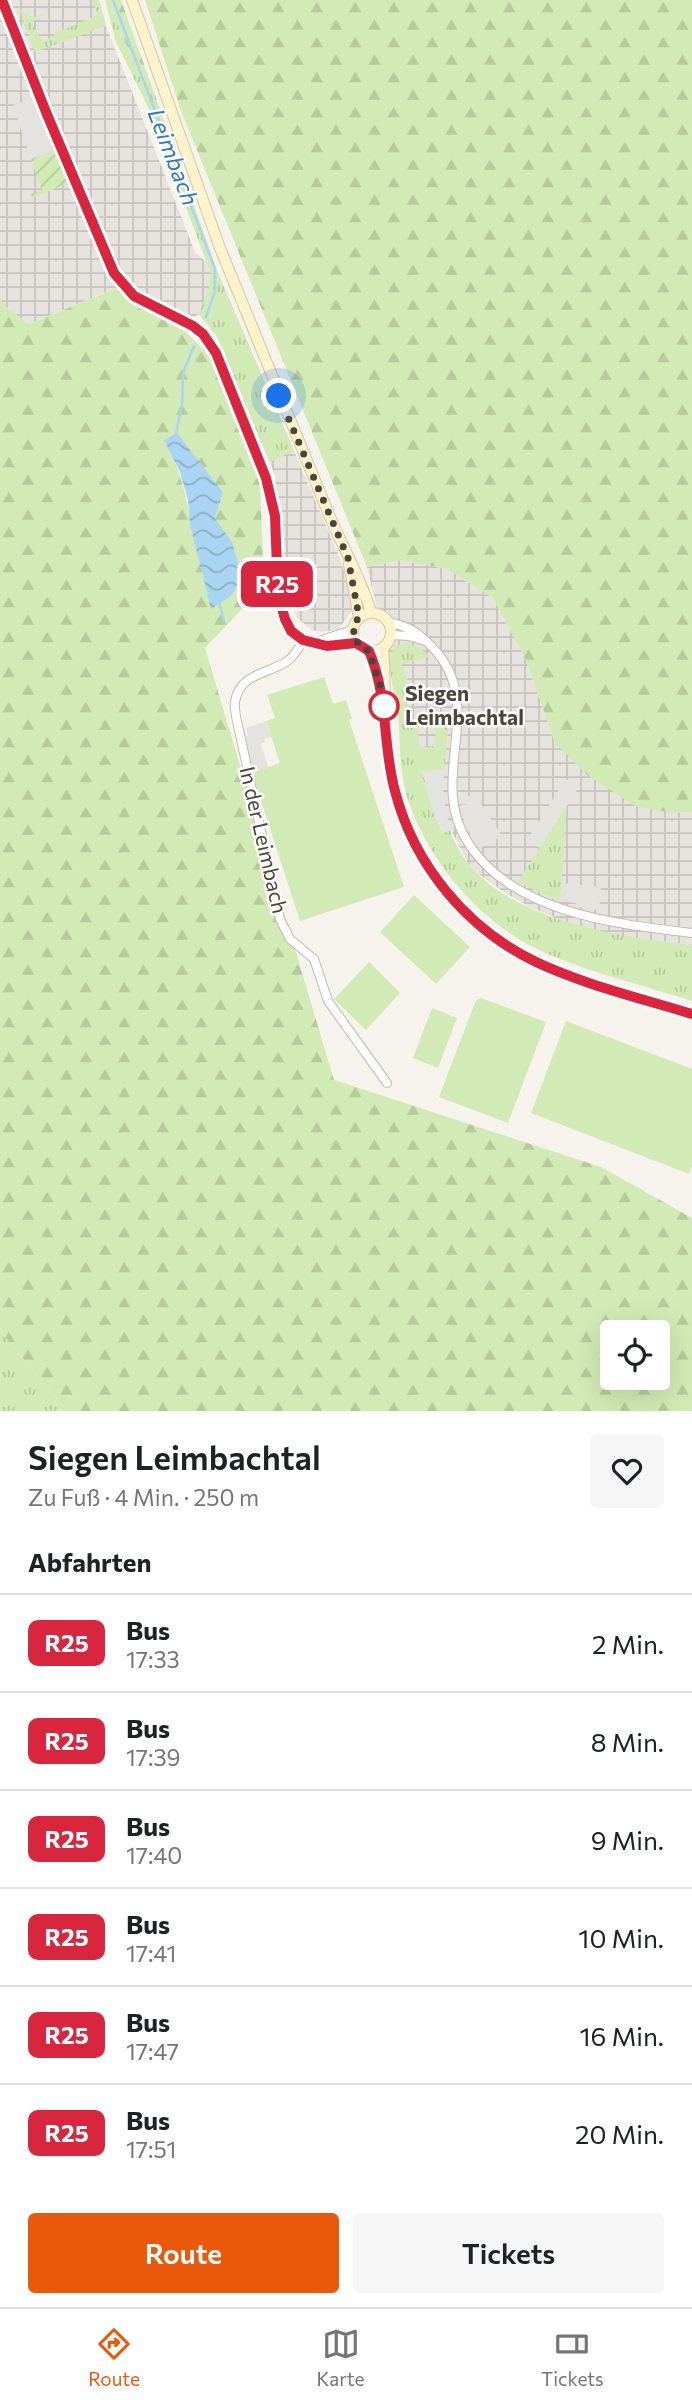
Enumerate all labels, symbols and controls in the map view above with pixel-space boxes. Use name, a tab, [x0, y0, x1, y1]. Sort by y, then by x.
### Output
water label: Leimbach	[143, 104, 205, 209]
your location	[261, 378, 296, 413]
line badge: R25	[237, 561, 317, 607]
text: R25	[255, 569, 299, 598]
place label: Siegen Leimbachtal	[405, 680, 524, 729]
marker: Siegen Leimbachtal	[369, 691, 399, 721]
street label: In der Leimbach	[235, 764, 294, 916]
map controls	[600, 1320, 670, 1390]
button: locate	[600, 1320, 670, 1390]
button: heart	[590, 1434, 664, 1508]
text: Siegen Leimbachtal	[28, 1436, 321, 1477]
text: Zu Fuß · 4 Min. · 250 m	[28, 1483, 259, 1511]
text: Abfahrten	[28, 1546, 151, 1577]
text: Bus	[126, 1614, 170, 1645]
text: R25	[44, 1628, 89, 1657]
text: 2 Min.	[592, 1628, 664, 1659]
text: 17:33	[126, 1645, 180, 1673]
text: Bus	[126, 1712, 170, 1743]
text: R25	[44, 1726, 89, 1755]
text: 8 Min.	[591, 1726, 664, 1757]
text: 17:39	[126, 1743, 181, 1771]
text: Bus	[126, 1810, 170, 1841]
text: R25	[44, 1824, 89, 1853]
text: 9 Min.	[591, 1824, 664, 1855]
text: 17:40	[126, 1841, 182, 1869]
text: Bus	[126, 1908, 170, 1939]
text: R25	[44, 1922, 89, 1951]
text: 10 Min.	[578, 1922, 664, 1953]
text: 17:41	[126, 1939, 176, 1967]
text: Bus	[126, 2006, 170, 2037]
text: R25	[44, 2020, 89, 2049]
text: 16 Min.	[580, 2020, 664, 2051]
text: 17:47	[126, 2037, 179, 2065]
text: Bus	[126, 2104, 170, 2135]
text: R25	[44, 2118, 89, 2147]
text: 20 Min.	[575, 2118, 664, 2149]
text: 17:51	[126, 2135, 176, 2163]
button: Route	[28, 2213, 339, 2293]
button: Tickets	[353, 2213, 664, 2293]
tab: Route	[88, 2325, 140, 2390]
tab: Karte	[317, 2325, 365, 2390]
tab: Tickets	[541, 2325, 604, 2390]

